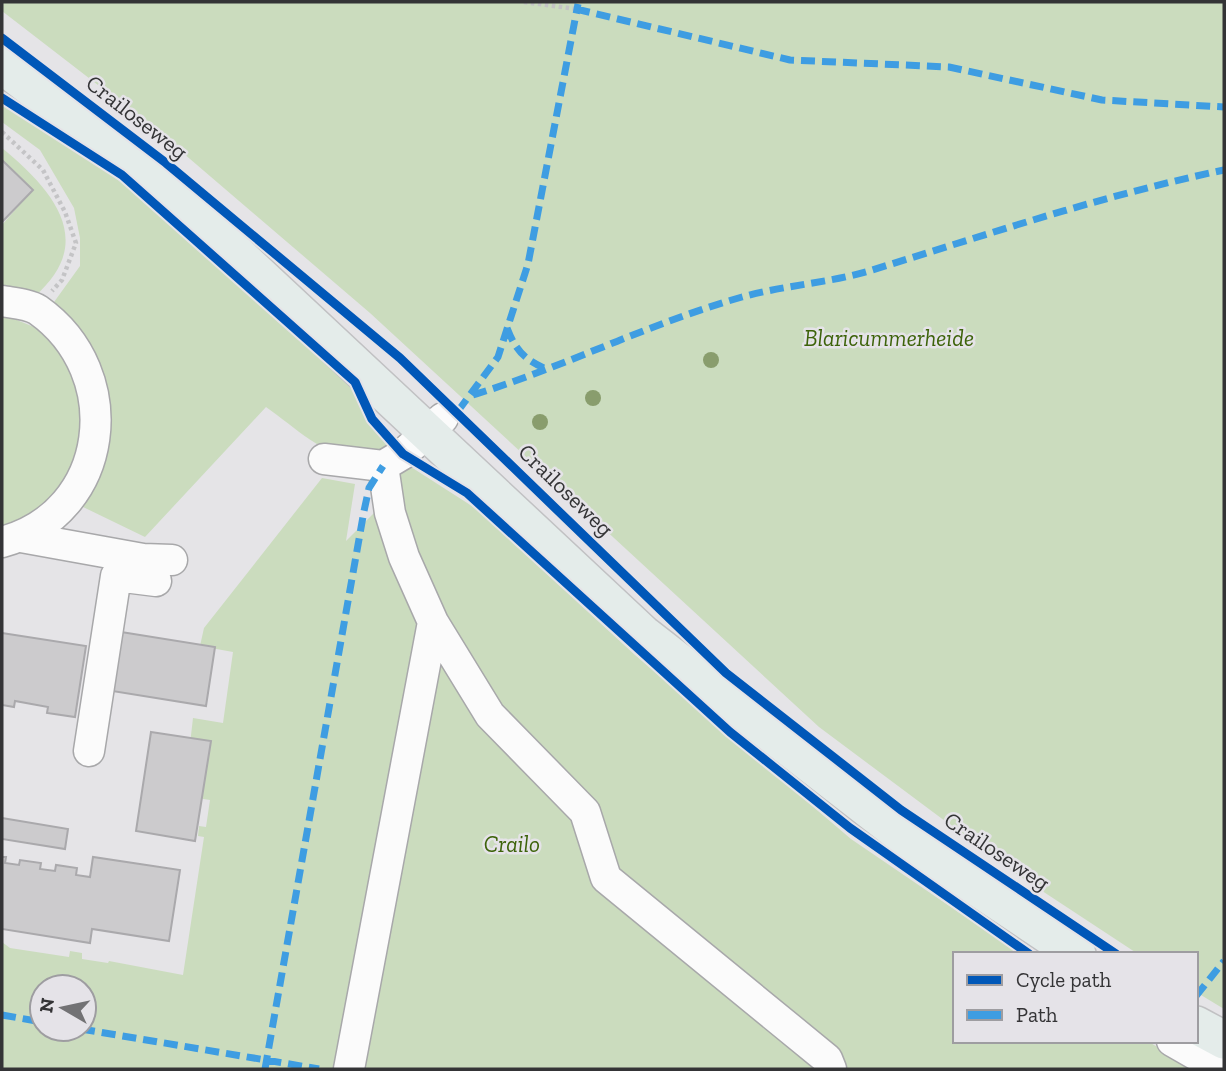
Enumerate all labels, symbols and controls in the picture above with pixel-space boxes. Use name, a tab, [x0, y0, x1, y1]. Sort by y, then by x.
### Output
street label: Crailoseweg	[81, 69, 194, 166]
park label: Blaricummerheide	[804, 324, 974, 352]
street label: Crailoseweg	[513, 438, 620, 543]
street label: Crailoseweg	[939, 805, 1055, 897]
park label: Crailo	[484, 830, 540, 858]
legend	[953, 952, 1198, 1043]
text: Cycle path	[1016, 967, 1111, 992]
north arrow	[28, 973, 98, 1043]
text: N	[34, 996, 59, 1014]
text: Path	[1016, 1002, 1058, 1027]

